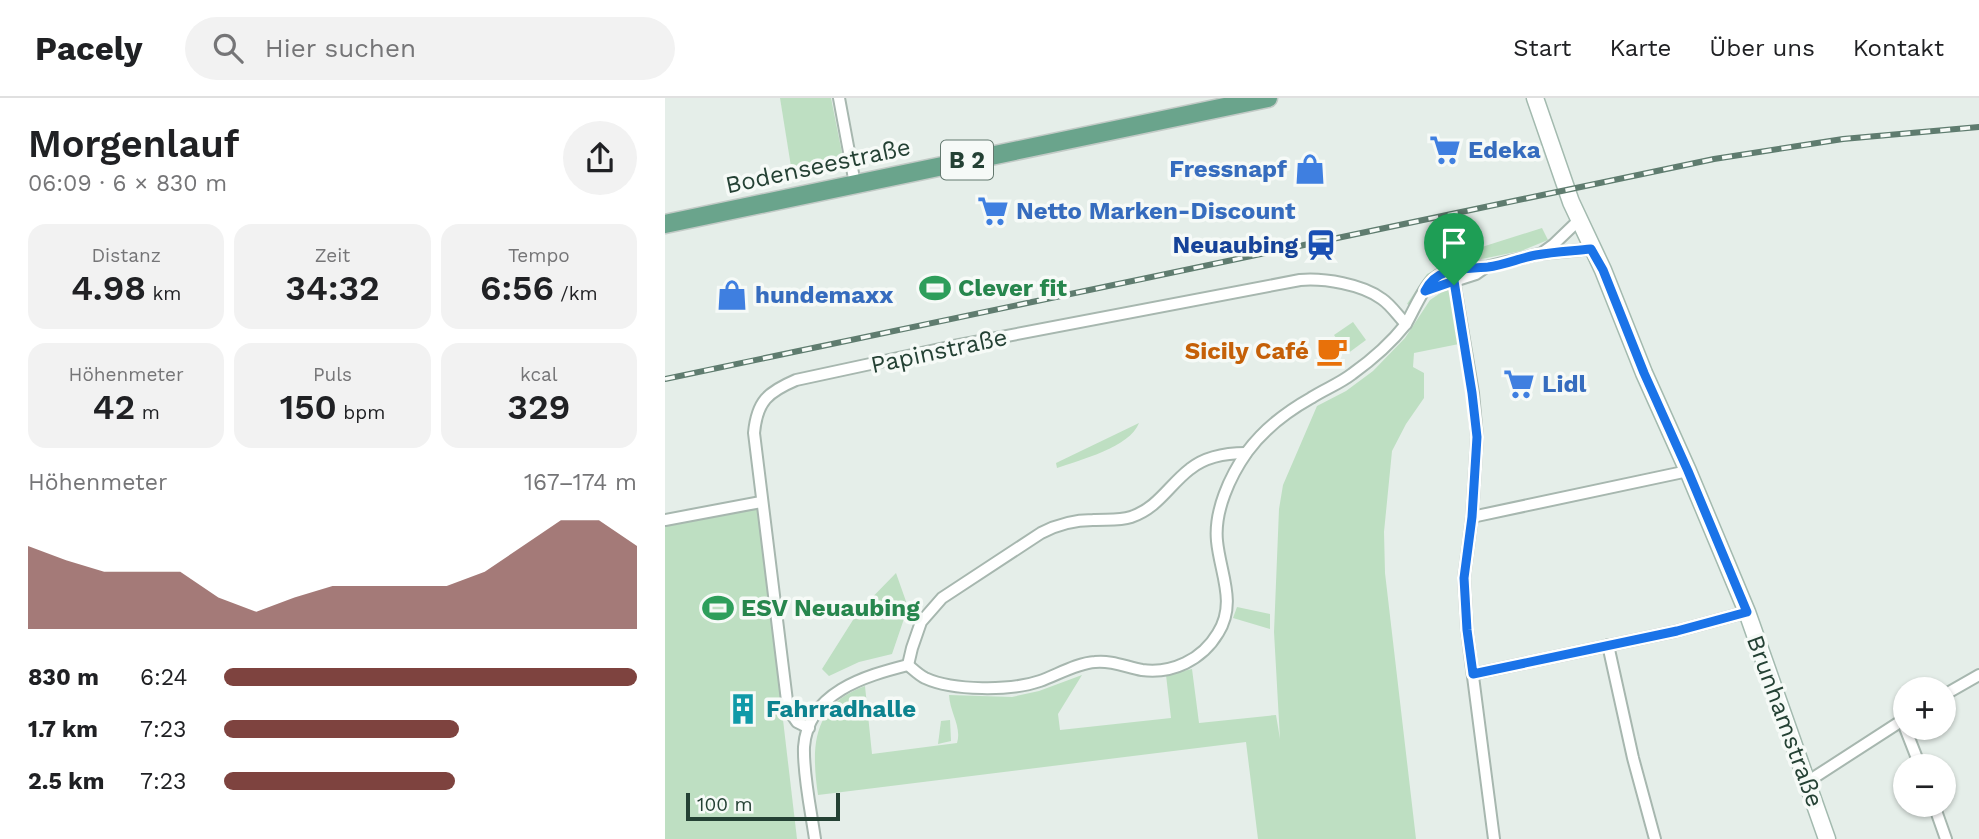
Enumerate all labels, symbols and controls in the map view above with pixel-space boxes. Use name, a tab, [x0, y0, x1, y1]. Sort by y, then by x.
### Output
search box	[185, 17, 675, 80]
text: Pacely	[35, 29, 143, 68]
icon: search	[209, 29, 247, 67]
text: Hier suchen	[265, 33, 416, 63]
text: Start	[1513, 34, 1571, 62]
text: Karte	[1609, 34, 1671, 62]
text: Über uns	[1709, 34, 1815, 62]
text: Kontakt	[1853, 34, 1944, 62]
button: share	[563, 121, 637, 195]
text: Morgenlauf	[28, 122, 239, 166]
street label: Bodenseestraße	[723, 133, 913, 199]
supermarket icon: Edeka	[1428, 133, 1462, 167]
place label: Edeka	[1468, 136, 1541, 164]
road number: B 2	[941, 141, 993, 180]
shop icon: Fressnapf	[1293, 152, 1327, 186]
place label: Fressnapf	[1169, 155, 1287, 183]
text: 06:09 · 6 × 830 m	[28, 170, 227, 197]
supermarket icon: Netto Marken-Discount	[976, 194, 1010, 228]
place label: Netto Marken-Discount	[1016, 197, 1296, 225]
pin	[1424, 213, 1484, 285]
icon: arrive	[1435, 224, 1473, 262]
station icon: Neuaubing	[1304, 228, 1338, 262]
place label: Neuaubing	[1172, 231, 1299, 259]
text: Distanz	[92, 244, 161, 267]
text: Zeit	[315, 244, 350, 267]
text: Tempo	[508, 244, 570, 267]
text: 4.98	[71, 267, 146, 309]
text: 34:32	[285, 267, 380, 309]
text: 6:56	[480, 267, 554, 309]
sports icon: Clever fit	[918, 271, 952, 305]
place label: Clever fit	[958, 274, 1067, 302]
shop icon: hundemaxx	[715, 278, 749, 312]
place label: hundemaxx	[755, 281, 893, 309]
text: km	[146, 282, 181, 305]
text: /km	[554, 282, 598, 305]
street label: Papinstraße	[868, 323, 1010, 379]
cafe icon: Sicily Café	[1315, 334, 1349, 368]
place label: Sicily Café	[1185, 337, 1309, 365]
text: Höhenmeter	[69, 363, 184, 386]
text: Puls	[313, 363, 352, 386]
text: kcal	[520, 363, 558, 386]
supermarket icon: Lidl	[1502, 367, 1536, 401]
place label: Lidl	[1542, 370, 1586, 398]
text: 42	[93, 386, 135, 428]
text: 150	[280, 386, 337, 428]
text: 329	[507, 386, 570, 428]
text: m	[135, 401, 160, 424]
text: bpm	[337, 401, 385, 424]
text: Höhenmeter	[28, 469, 167, 496]
text: 167–174 m	[524, 469, 637, 496]
sports icon: ESV Neuaubing	[701, 591, 735, 625]
place label: ESV Neuaubing	[741, 594, 920, 622]
street label: Brunhamstraße	[1741, 631, 1829, 811]
text: 830 m	[28, 664, 99, 691]
text: 6:24	[140, 664, 188, 691]
map controls	[1893, 677, 1956, 817]
button: +	[1893, 677, 1956, 740]
building icon: Fahrradhalle	[726, 692, 760, 726]
place label: Fahrradhalle	[766, 695, 916, 723]
text: 1.7 km	[28, 716, 98, 743]
text: 7:23	[140, 716, 187, 743]
button: −	[1893, 754, 1956, 817]
text: 2.5 km	[28, 768, 104, 795]
text: 7:23	[140, 768, 187, 795]
scale bar	[686, 790, 840, 822]
text: 100 m	[697, 793, 753, 816]

